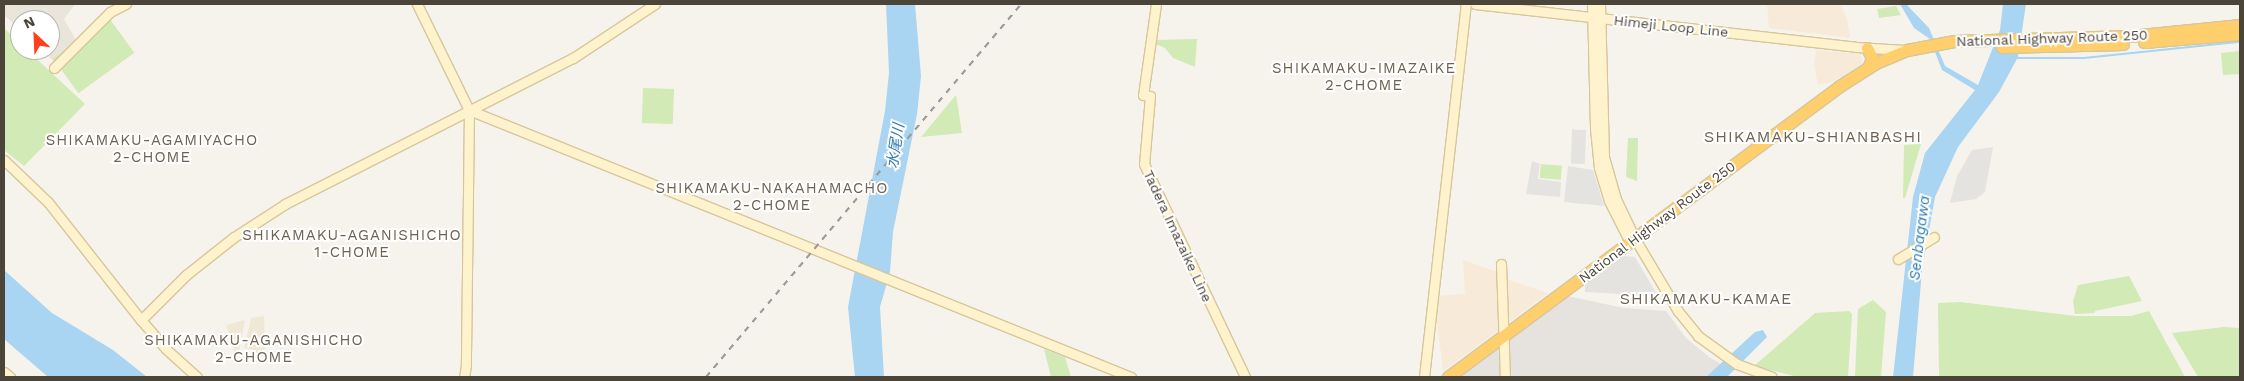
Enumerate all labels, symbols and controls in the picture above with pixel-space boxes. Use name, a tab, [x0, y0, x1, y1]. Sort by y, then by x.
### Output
north arrow	[10, 10, 60, 60]
street label: Himeji Loop Line	[1613, 12, 1729, 40]
text: N	[21, 13, 37, 32]
street label: National Highway Route 250	[1956, 26, 2148, 50]
district label: SHIKAMAKU-IMAZAIKE 2-CHOME	[1270, 59, 1458, 94]
water label: 水尾川	[884, 122, 908, 170]
district label: SHIKAMAKU-SHIANBASHI	[1701, 127, 1925, 147]
district label: SHIKAMAKU-AGAMIYACHO 2-CHOME	[43, 131, 261, 166]
street label: National Highway Route 250	[1575, 157, 1739, 287]
street label: Tadera Imazaike Line	[1140, 167, 1216, 305]
district label: SHIKAMAKU-NAKAHAMACHO 2-CHOME	[653, 179, 891, 214]
water label: Senbagawa	[1906, 195, 1934, 281]
district label: SHIKAMAKU-AGANISHICHO 1-CHOME	[240, 226, 464, 261]
district label: SHIKAMAKU-KAMAE	[1618, 289, 1794, 309]
district label: SHIKAMAKU-AGANISHICHO 2-CHOME	[142, 331, 366, 366]

